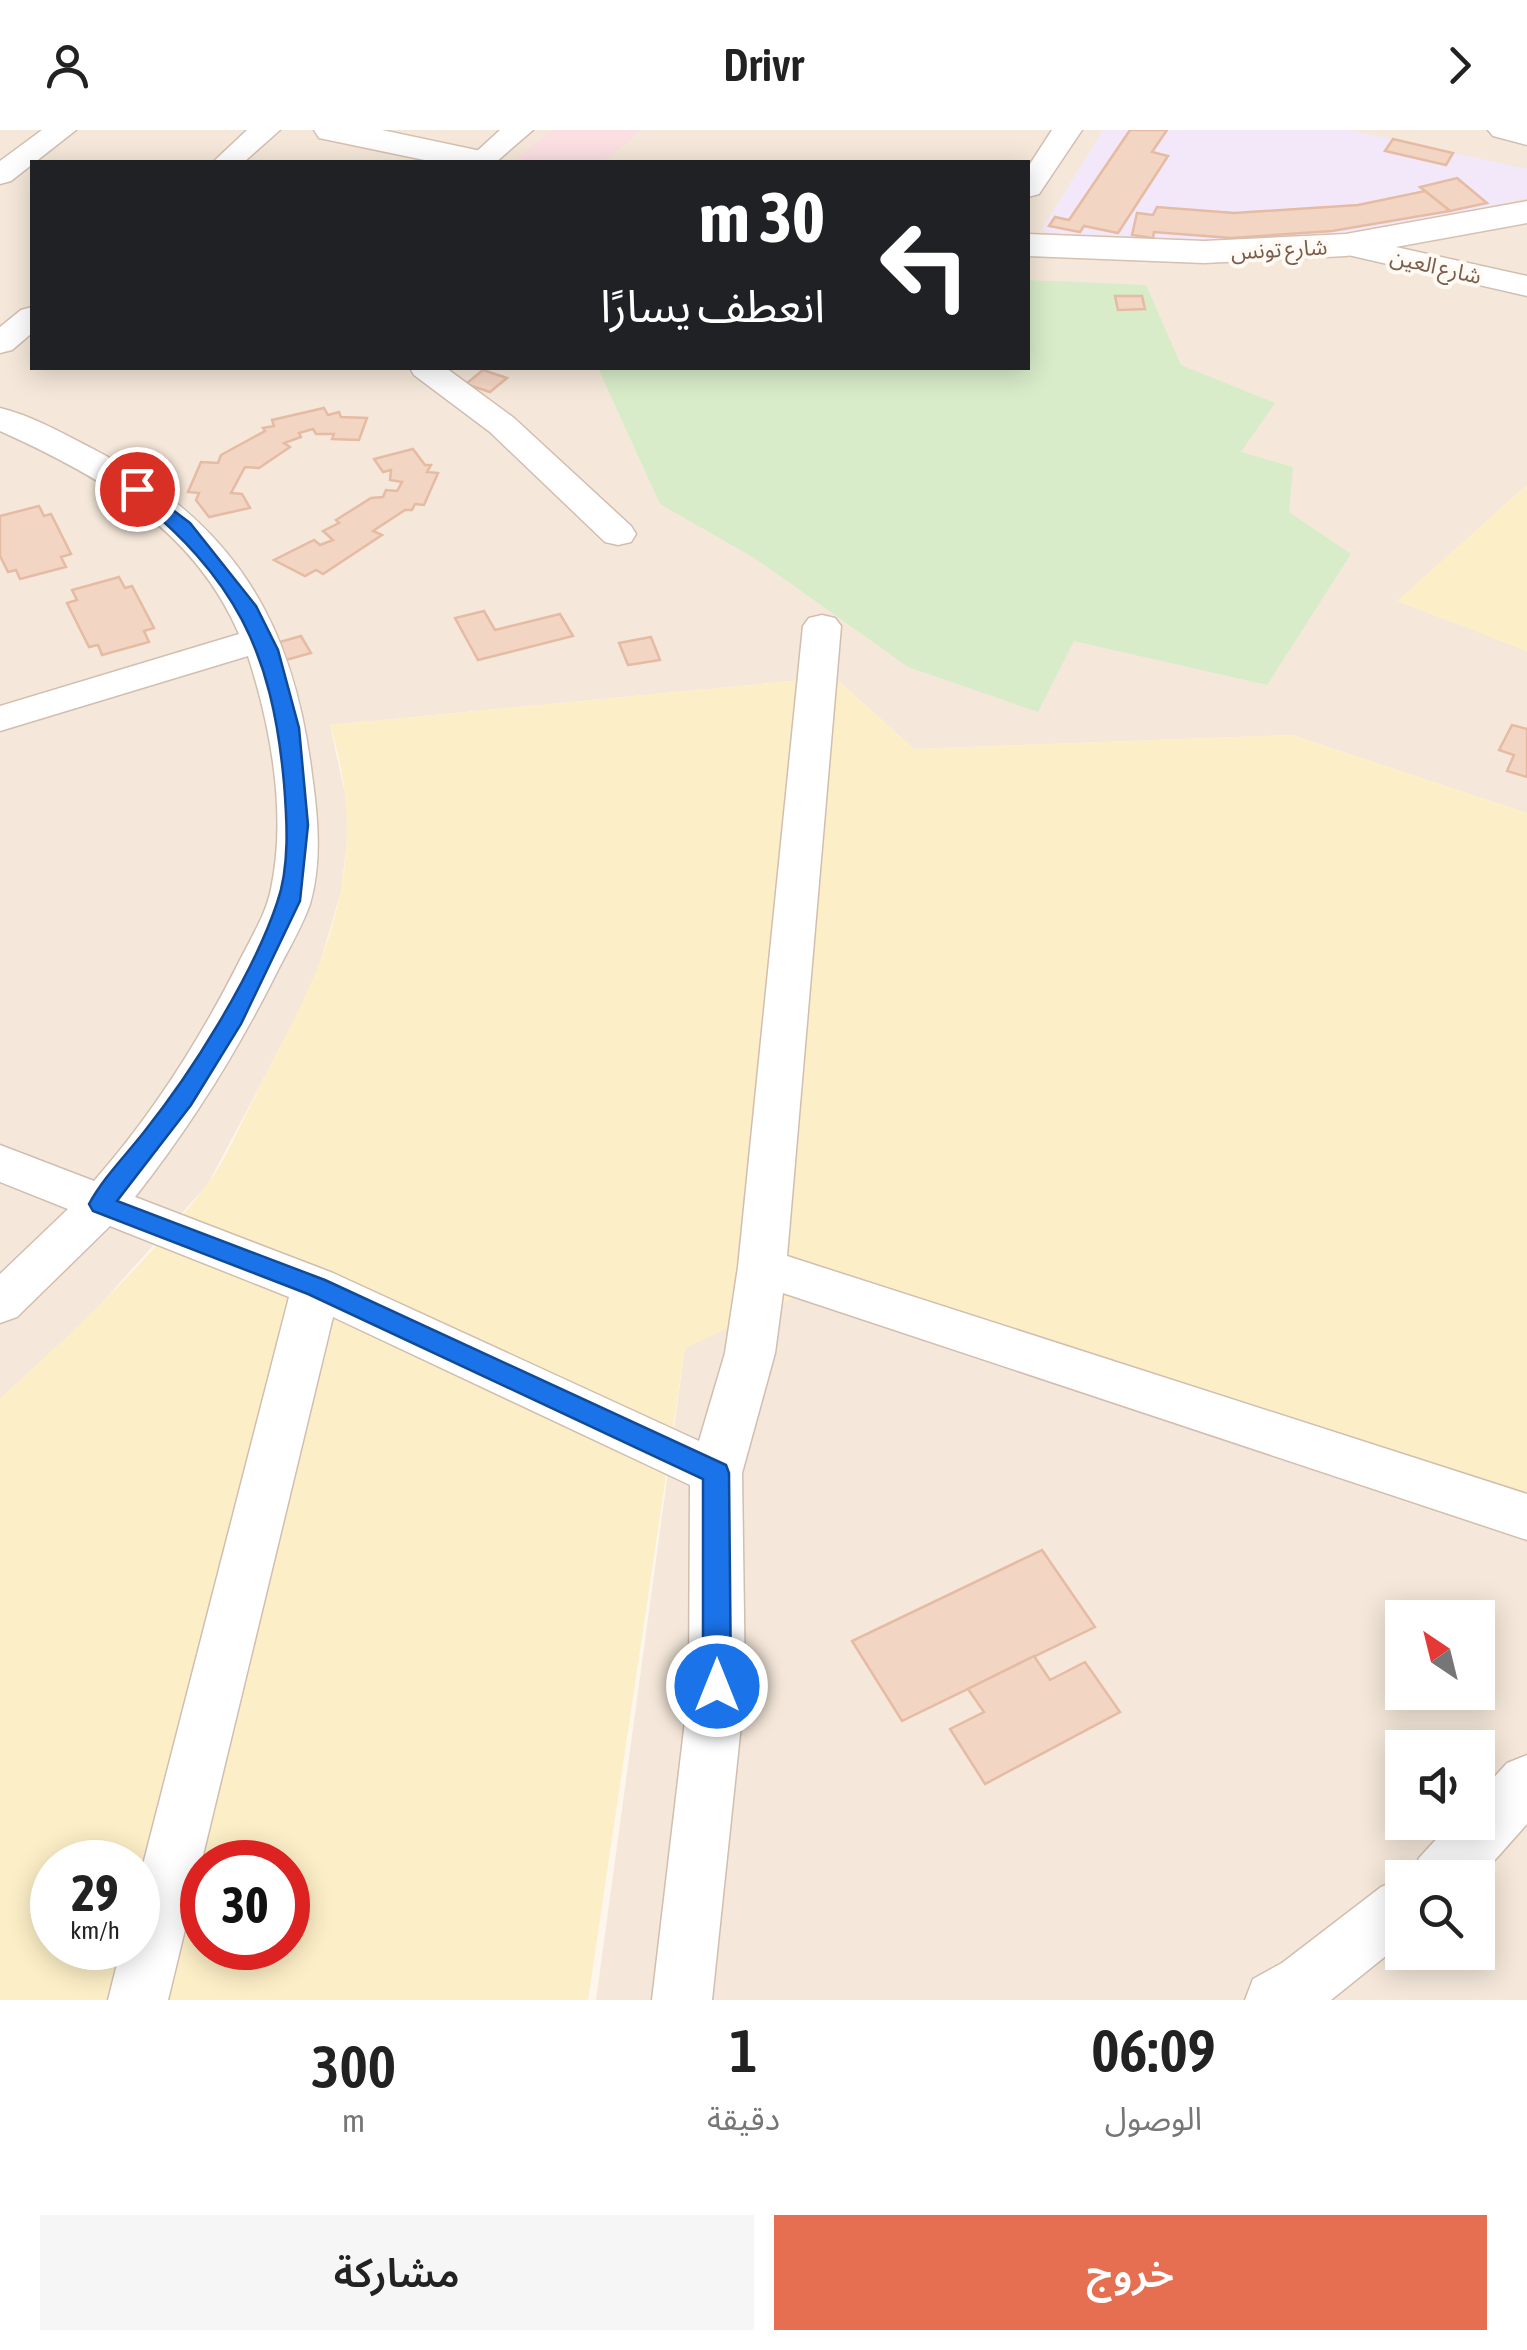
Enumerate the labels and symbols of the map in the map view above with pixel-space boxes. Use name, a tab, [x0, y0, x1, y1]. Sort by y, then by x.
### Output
street label: شارع تونس	[1230, 233, 1328, 269]
street label: شارع العين	[1387, 243, 1484, 293]
pin	[95, 447, 180, 532]
north arrow	[1385, 1600, 1495, 1710]
position arrow	[665, 1634, 769, 1738]
speed limit sign: 30	[180, 1840, 310, 1970]

